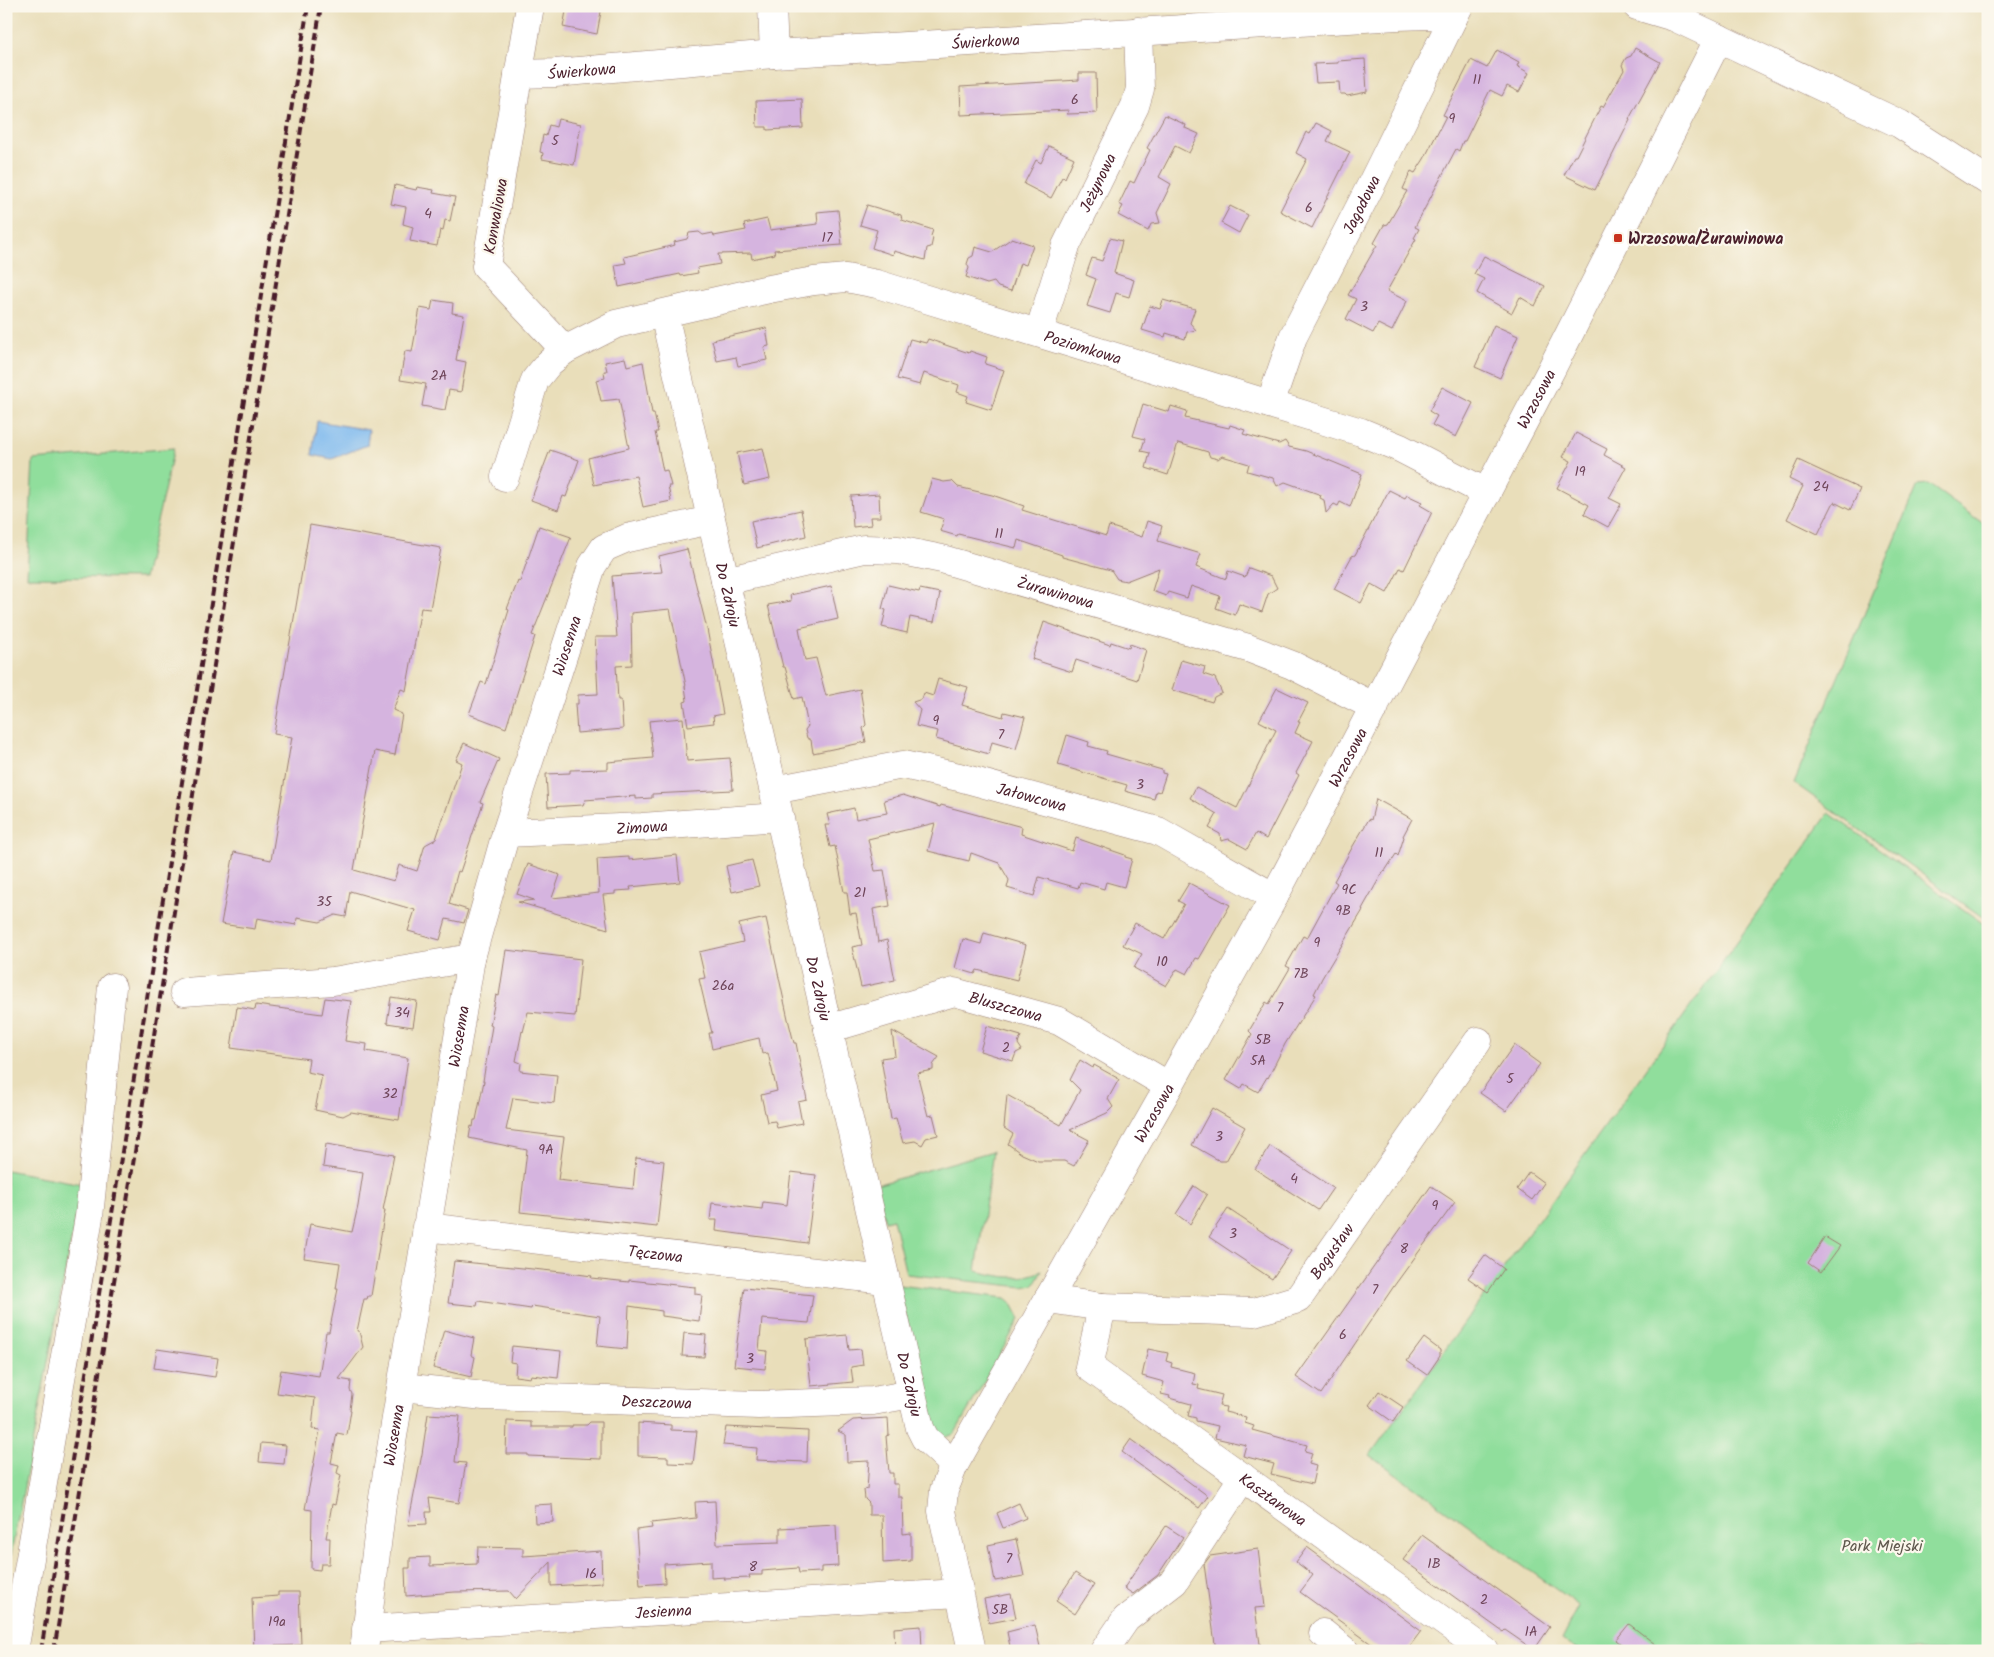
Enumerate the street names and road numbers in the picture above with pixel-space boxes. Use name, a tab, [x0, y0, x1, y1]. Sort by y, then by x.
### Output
street label: Świerkowa	[951, 28, 1021, 57]
street label: Świerkowa	[547, 57, 617, 87]
street label: Jeżynowa	[1073, 149, 1124, 217]
street label: Jagodowa	[1337, 171, 1388, 239]
street label: Konwaliowa	[478, 176, 515, 256]
street label: Poziomkowa	[1041, 325, 1124, 372]
street label: Wrzosowa	[1511, 365, 1563, 434]
street label: Do Zdroju	[707, 560, 747, 630]
street label: Żurawinowa	[1014, 570, 1097, 617]
street label: Wiosenna	[546, 613, 589, 679]
street label: Wrzosowa	[1323, 724, 1375, 792]
street label: Jałowcowa	[994, 777, 1069, 820]
street label: Zimowa	[615, 814, 669, 842]
street label: Do Zdroju	[798, 954, 837, 1024]
street label: Bluszczowa	[966, 986, 1045, 1030]
street label: Wiosenna	[442, 1004, 477, 1069]
street label: Wrzosowa	[1128, 1079, 1182, 1148]
street label: Bogusław	[1304, 1218, 1361, 1285]
street label: Tęczowa	[626, 1239, 684, 1271]
street label: Do Zdroju	[889, 1349, 928, 1420]
street label: Deszczowa	[620, 1389, 692, 1417]
street label: Wiosenna	[377, 1403, 412, 1468]
street label: Kasztanowa	[1233, 1467, 1312, 1533]
street label: Jesienna	[634, 1598, 693, 1627]

